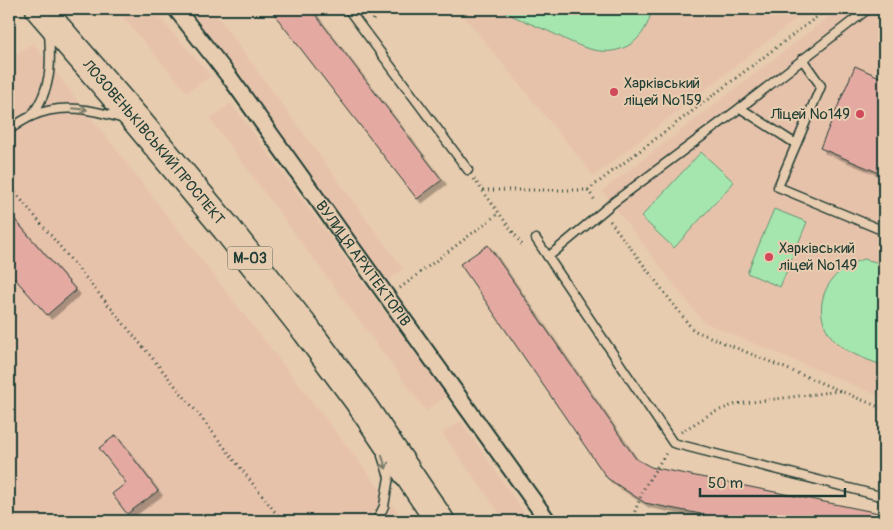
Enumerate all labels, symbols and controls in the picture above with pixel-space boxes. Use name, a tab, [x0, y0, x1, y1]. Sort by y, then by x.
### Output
street label: ЛОЗОВЕНЬКІВСЬКИЙ ПРОСПЕКТ	[77, 55, 229, 229]
place label: Харківський ліцей №159	[624, 74, 702, 110]
marker: Харківський ліцей №159	[608, 86, 620, 98]
one-way arrow	[72, 104, 88, 113]
place label: Ліцей №149	[770, 105, 850, 124]
marker: Ліцей №149	[854, 108, 866, 120]
street label: ВУЛИЦЯ АРХІТЕКТОРІВ	[311, 197, 414, 330]
place label: Харківський ліцей №149	[779, 239, 857, 275]
road number: М-03	[228, 247, 272, 270]
marker: Харківський ліцей №149	[763, 251, 775, 263]
one-way arrow	[380, 454, 390, 470]
scale bar	[700, 465, 846, 497]
text: 50 m	[708, 474, 743, 493]

